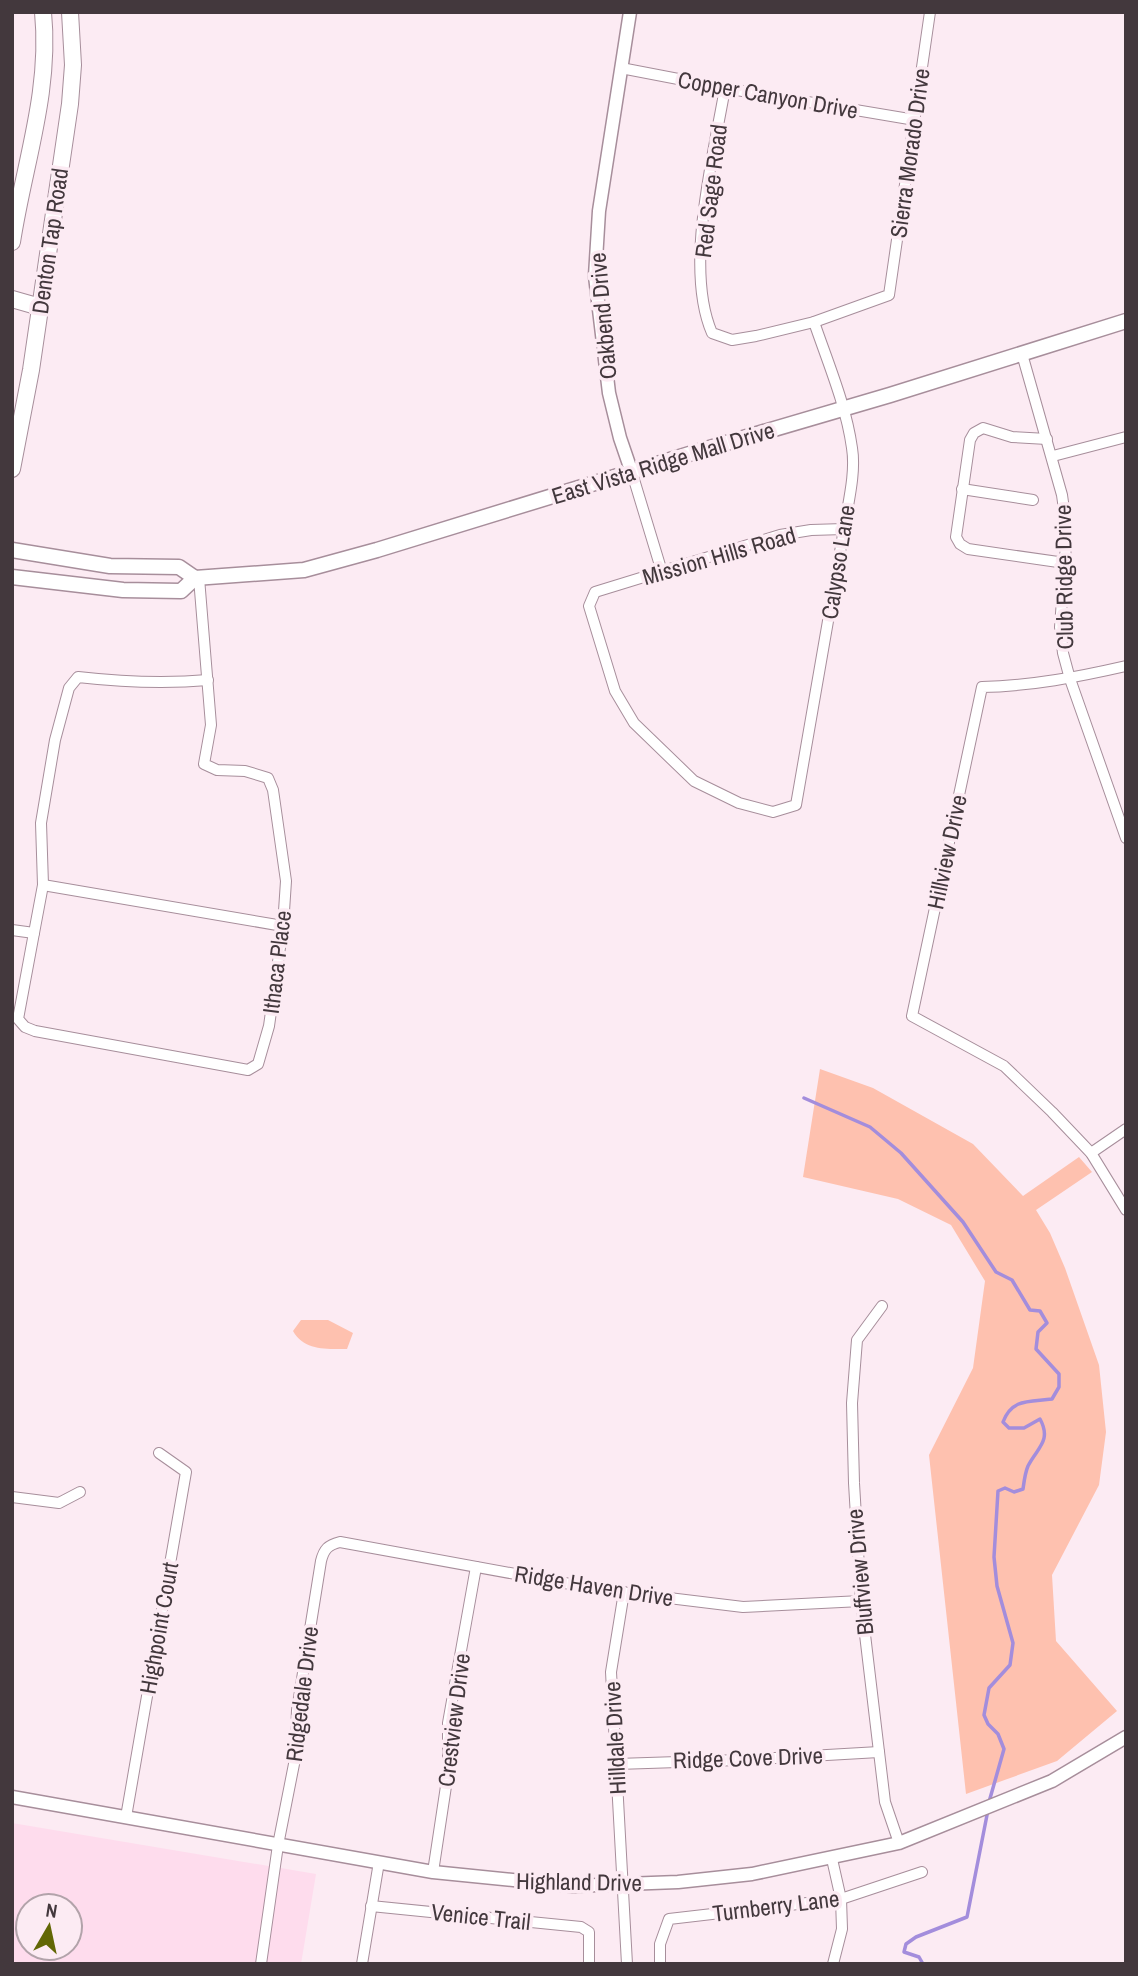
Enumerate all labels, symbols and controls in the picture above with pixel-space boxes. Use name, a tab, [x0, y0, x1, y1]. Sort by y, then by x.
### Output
street label: Copper Canyon Drive	[676, 63, 861, 126]
street label: Sierra Morado Drive	[882, 66, 937, 240]
street label: Red Sage Road	[687, 122, 734, 259]
street label: Denton Tap Road	[24, 166, 75, 316]
street label: Oakbend Drive	[582, 252, 623, 381]
street label: East Vista Ridge Mall Drive	[548, 414, 778, 511]
street label: Calypso Lane	[813, 503, 862, 621]
street label: Club Ridge Drive	[1047, 504, 1080, 650]
street label: Mission Hills Road	[639, 519, 799, 592]
street label: Hillview Drive	[919, 792, 974, 912]
street label: Ithaca Place	[255, 909, 298, 1015]
street label: Bluffview Drive	[839, 1508, 880, 1636]
street label: Ridge Haven Drive	[512, 1558, 676, 1613]
street label: Highpoint Court	[132, 1560, 185, 1696]
street label: Ridgedale Drive	[278, 1624, 325, 1763]
street label: Crestview Drive	[430, 1651, 477, 1788]
street label: Hilldale Drive	[596, 1681, 633, 1795]
street label: Ridge Cove Drive	[673, 1739, 823, 1776]
street label: Highland Drive	[516, 1865, 642, 1898]
street label: Turnberry Lane	[711, 1882, 841, 1929]
north arrow	[14, 1892, 84, 1962]
text: N	[44, 1896, 59, 1924]
street label: Venice Trail	[430, 1896, 532, 1937]

